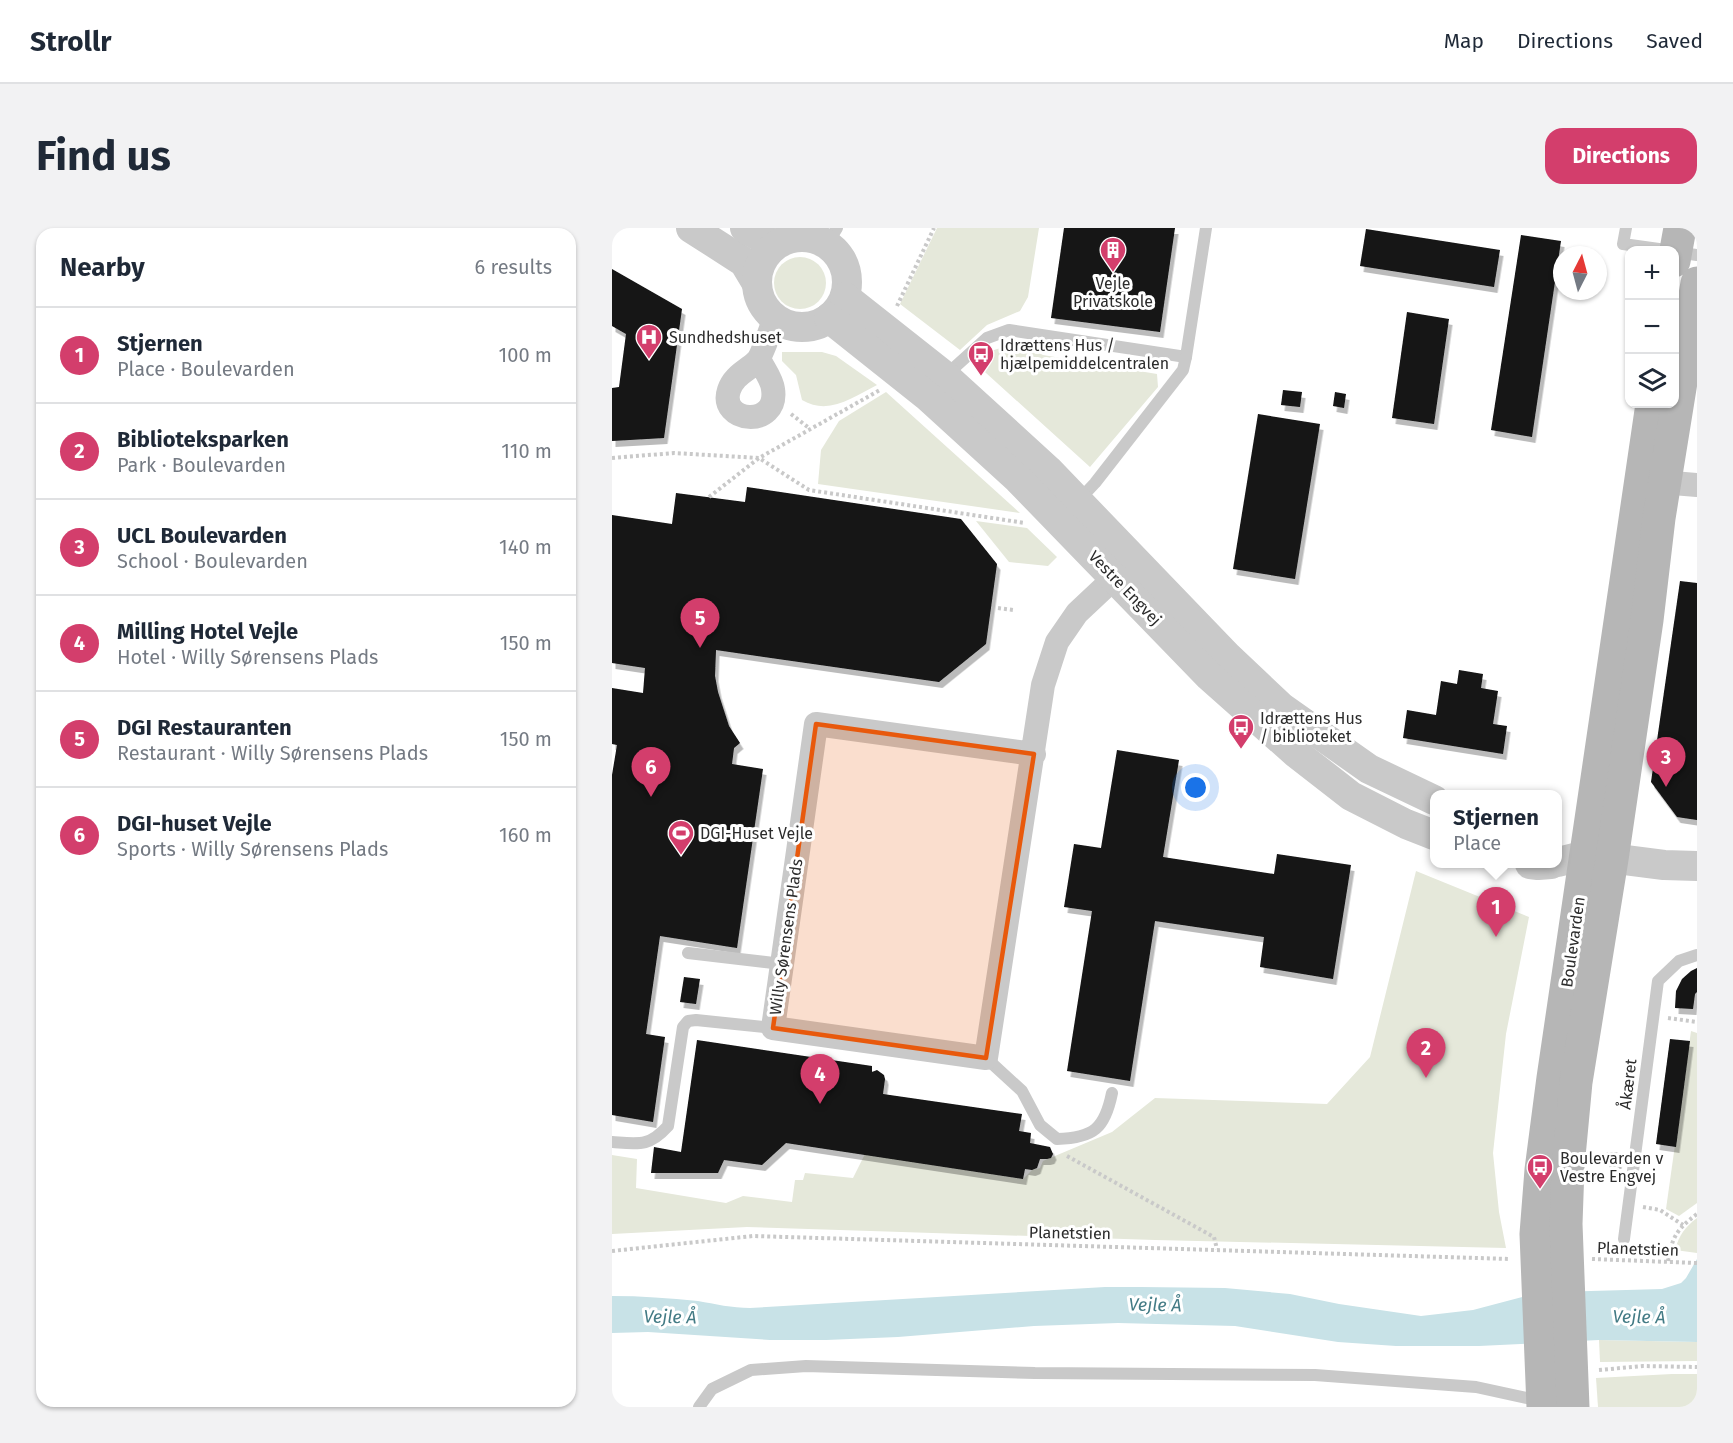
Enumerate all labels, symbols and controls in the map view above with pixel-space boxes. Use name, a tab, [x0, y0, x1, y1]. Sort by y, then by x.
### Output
text: Strollr	[30, 25, 111, 58]
text: Map	[1444, 28, 1484, 54]
text: Directions	[1517, 28, 1613, 54]
text: Saved	[1646, 28, 1703, 54]
button: Directions	[1545, 128, 1697, 184]
text: Find us	[36, 131, 171, 181]
building icon: Vejle Privatskole	[1098, 235, 1128, 273]
north arrow	[1553, 246, 1607, 300]
map controls	[1625, 246, 1679, 408]
button: +	[1625, 246, 1679, 300]
text: Nearby	[60, 252, 145, 283]
text: 6 results	[475, 255, 552, 279]
place label: Vejle Privatskole	[1073, 274, 1153, 311]
button: −	[1625, 300, 1679, 354]
hospital icon: Sundhedshuset	[634, 322, 664, 360]
place label: Sundhedshuset	[669, 328, 782, 347]
text: Stjernen	[117, 330, 203, 357]
place label: Idrættens Hus / hjælpemiddelcentralen	[1000, 336, 1169, 373]
bus stop icon: Idrættens Hus / hjælpemiddelcentralen	[966, 339, 996, 377]
text: 1	[75, 343, 84, 367]
text: 100 m	[499, 343, 552, 367]
button: layers	[1625, 354, 1679, 408]
text: Place · Boulevarden	[117, 357, 295, 381]
text: Biblioteksparken	[117, 426, 289, 453]
text: 2	[74, 439, 85, 463]
text: 110 m	[501, 439, 552, 463]
text: Park · Boulevarden	[117, 453, 286, 477]
text: UCL Boulevarden	[117, 522, 287, 549]
text: 3	[74, 535, 85, 559]
text: 140 m	[499, 535, 552, 559]
street label: Vestre Engvej	[1085, 547, 1165, 629]
text: School · Boulevarden	[117, 549, 308, 573]
pin: 5	[680, 598, 719, 648]
text: Milling Hotel Vejle	[117, 618, 298, 645]
text: 4	[74, 631, 85, 655]
text: 150 m	[500, 631, 552, 655]
text: Hotel · Willy Sørensens Plads	[117, 645, 378, 669]
place label: Idrættens Hus / biblioteket	[1260, 709, 1362, 746]
bus stop icon: Idrættens Hus / biblioteket	[1226, 712, 1256, 750]
text: DGI Restauranten	[117, 714, 292, 741]
text: 5	[74, 727, 85, 751]
text: 150 m	[500, 727, 552, 751]
pin: 3	[1646, 738, 1686, 787]
text: Restaurant · Willy Sørensens Plads	[117, 741, 428, 765]
pin: 6	[632, 748, 670, 797]
your location	[1181, 773, 1210, 802]
popup	[1430, 790, 1562, 868]
text: Stjernen	[1453, 804, 1539, 831]
text: DGI-huset Vejle	[117, 810, 272, 837]
sports icon: DGI-Huset Vejle	[666, 818, 696, 856]
text: 6	[74, 823, 85, 847]
text: 160 m	[499, 823, 552, 847]
place label: DGI-Huset Vejle	[700, 824, 813, 843]
text: Place	[1453, 831, 1501, 855]
text: Sports · Willy Sørensens Plads	[117, 837, 388, 861]
street label: Willy Sørensens Plads	[766, 858, 806, 1016]
pin: 1	[1476, 888, 1516, 937]
street label: Boulevarden	[1557, 895, 1589, 989]
pin: 2	[1406, 1028, 1446, 1078]
pin: 4	[800, 1054, 840, 1104]
street label: Åkæret	[1614, 1057, 1641, 1110]
place label: Boulevarden v Vestre Engvej	[1560, 1149, 1664, 1186]
bus stop icon: Boulevarden v Vestre Engvej	[1525, 1152, 1555, 1190]
street label: Planetstien	[1029, 1223, 1111, 1243]
street label: Planetstien	[1597, 1238, 1679, 1260]
water label: Vejle Å	[1128, 1293, 1182, 1316]
water label: Vejle Å	[643, 1305, 697, 1328]
water label: Vejle Å	[1612, 1305, 1666, 1328]

